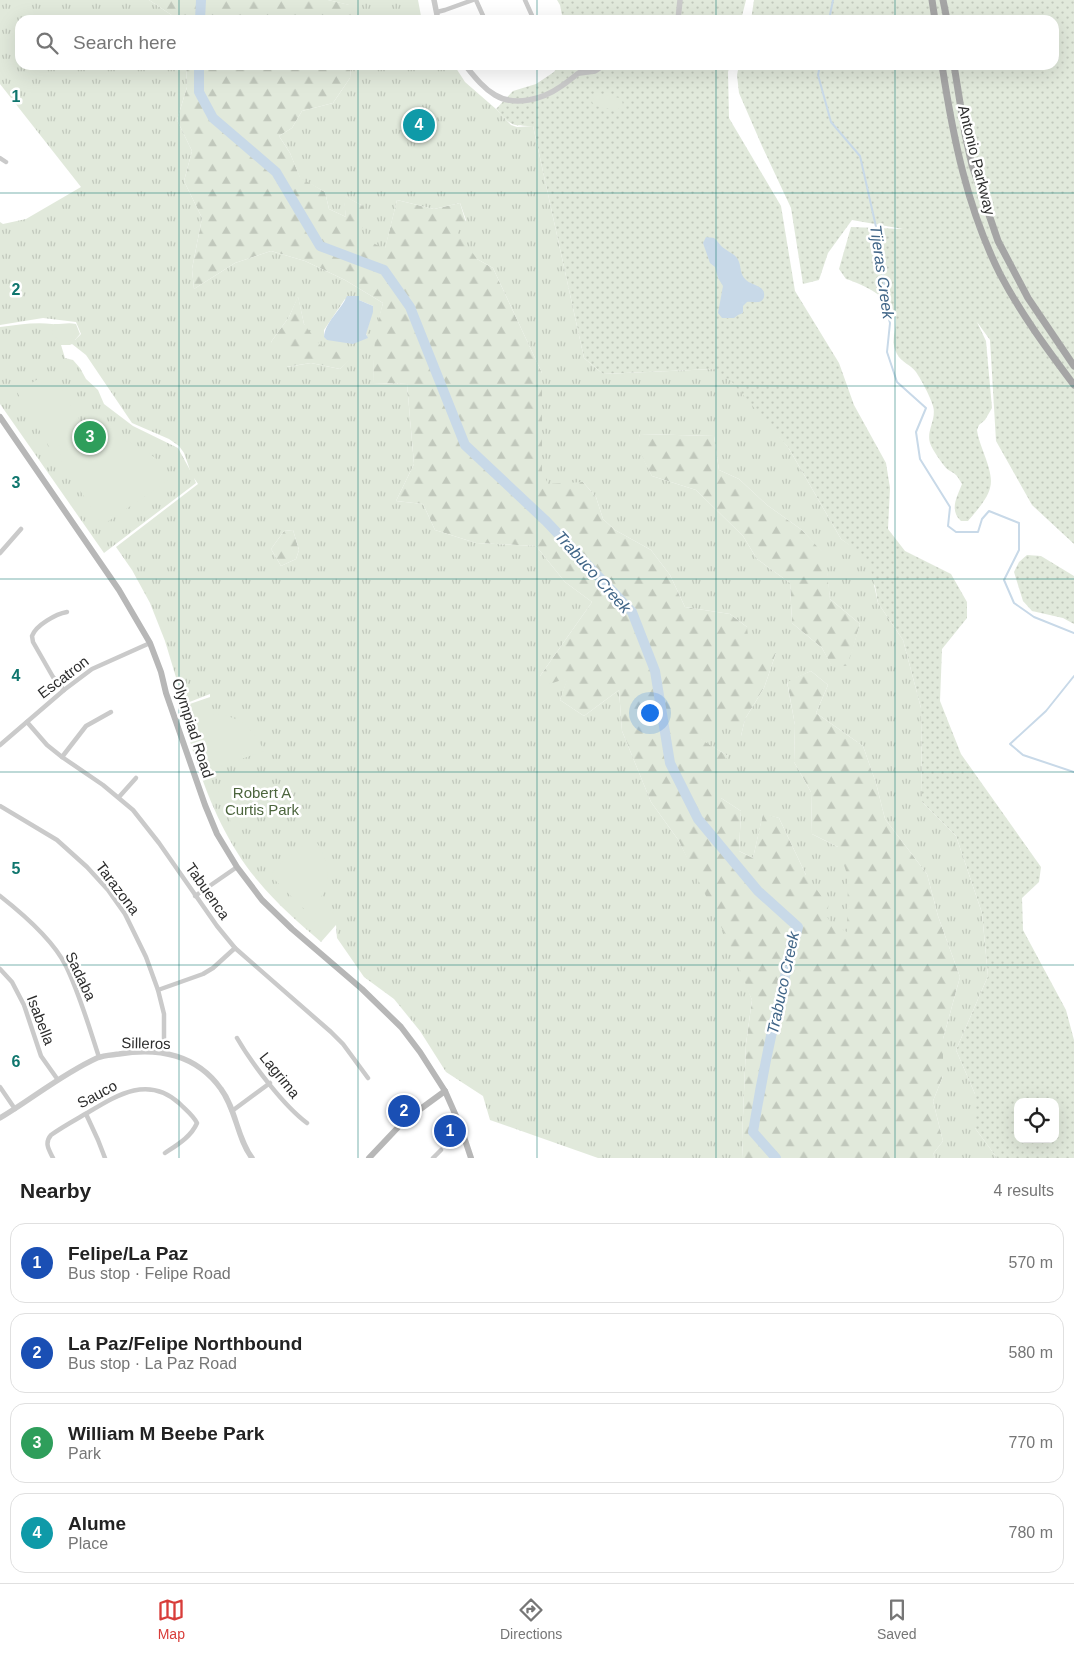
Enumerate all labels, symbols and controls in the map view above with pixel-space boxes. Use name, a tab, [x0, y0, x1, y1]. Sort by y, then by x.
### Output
search box	[15, 15, 1059, 70]
icon: search	[33, 29, 61, 57]
text: Search here	[73, 32, 177, 53]
text: 1	[12, 88, 21, 105]
street label: Antonio Parkway	[955, 103, 999, 217]
pin: 4	[403, 106, 435, 144]
water label: Tijeras Creek	[867, 224, 897, 321]
text: 2	[12, 281, 21, 298]
pin: 3	[74, 418, 106, 456]
text: 3	[12, 474, 21, 491]
water label: Trabuco Creek	[552, 527, 635, 617]
street label: Escatron	[34, 652, 92, 702]
text: 4	[12, 667, 21, 684]
street label: Olympiad Road	[169, 676, 217, 780]
your location	[637, 700, 663, 726]
park label: Robert A Curtis Park	[225, 784, 300, 818]
street label: Tarazona	[93, 858, 144, 918]
street label: Tabuenca	[182, 859, 234, 923]
text: 5	[12, 860, 21, 877]
water label: Trabuco Creek	[764, 929, 802, 1036]
street label: Sadaba	[62, 949, 100, 1004]
street label: Isabella	[24, 993, 58, 1048]
street label: Silleros	[121, 1034, 171, 1052]
street label: Lagrima	[256, 1049, 304, 1102]
text: 6	[12, 1053, 21, 1070]
street label: Sauco	[74, 1077, 120, 1111]
pin: 2	[388, 1092, 420, 1130]
map controls	[1014, 1098, 1059, 1143]
button: locate	[1014, 1098, 1059, 1143]
pin: 1	[434, 1112, 466, 1150]
text: Nearby	[20, 1179, 91, 1202]
text: 4 results	[994, 1182, 1054, 1199]
text: Felipe/La Paz	[68, 1243, 188, 1264]
text: 1	[33, 1254, 41, 1271]
text: 570 m	[1009, 1254, 1053, 1271]
text: Bus stop · Felipe Road	[68, 1265, 231, 1282]
text: La Paz/Felipe Northbound	[68, 1333, 302, 1354]
text: 2	[33, 1344, 41, 1361]
text: 580 m	[1009, 1344, 1053, 1361]
text: Bus stop · La Paz Road	[68, 1355, 237, 1372]
text: William M Beebe Park	[68, 1423, 264, 1444]
text: 3	[33, 1434, 41, 1451]
text: 770 m	[1009, 1434, 1053, 1451]
text: Park	[68, 1445, 101, 1462]
text: Alume	[68, 1513, 126, 1534]
text: 4	[33, 1524, 41, 1541]
text: 780 m	[1009, 1524, 1053, 1541]
text: Place	[68, 1535, 108, 1552]
tab: Map	[157, 1596, 185, 1642]
tab: Directions	[500, 1596, 562, 1642]
tab: Saved	[877, 1596, 917, 1642]

